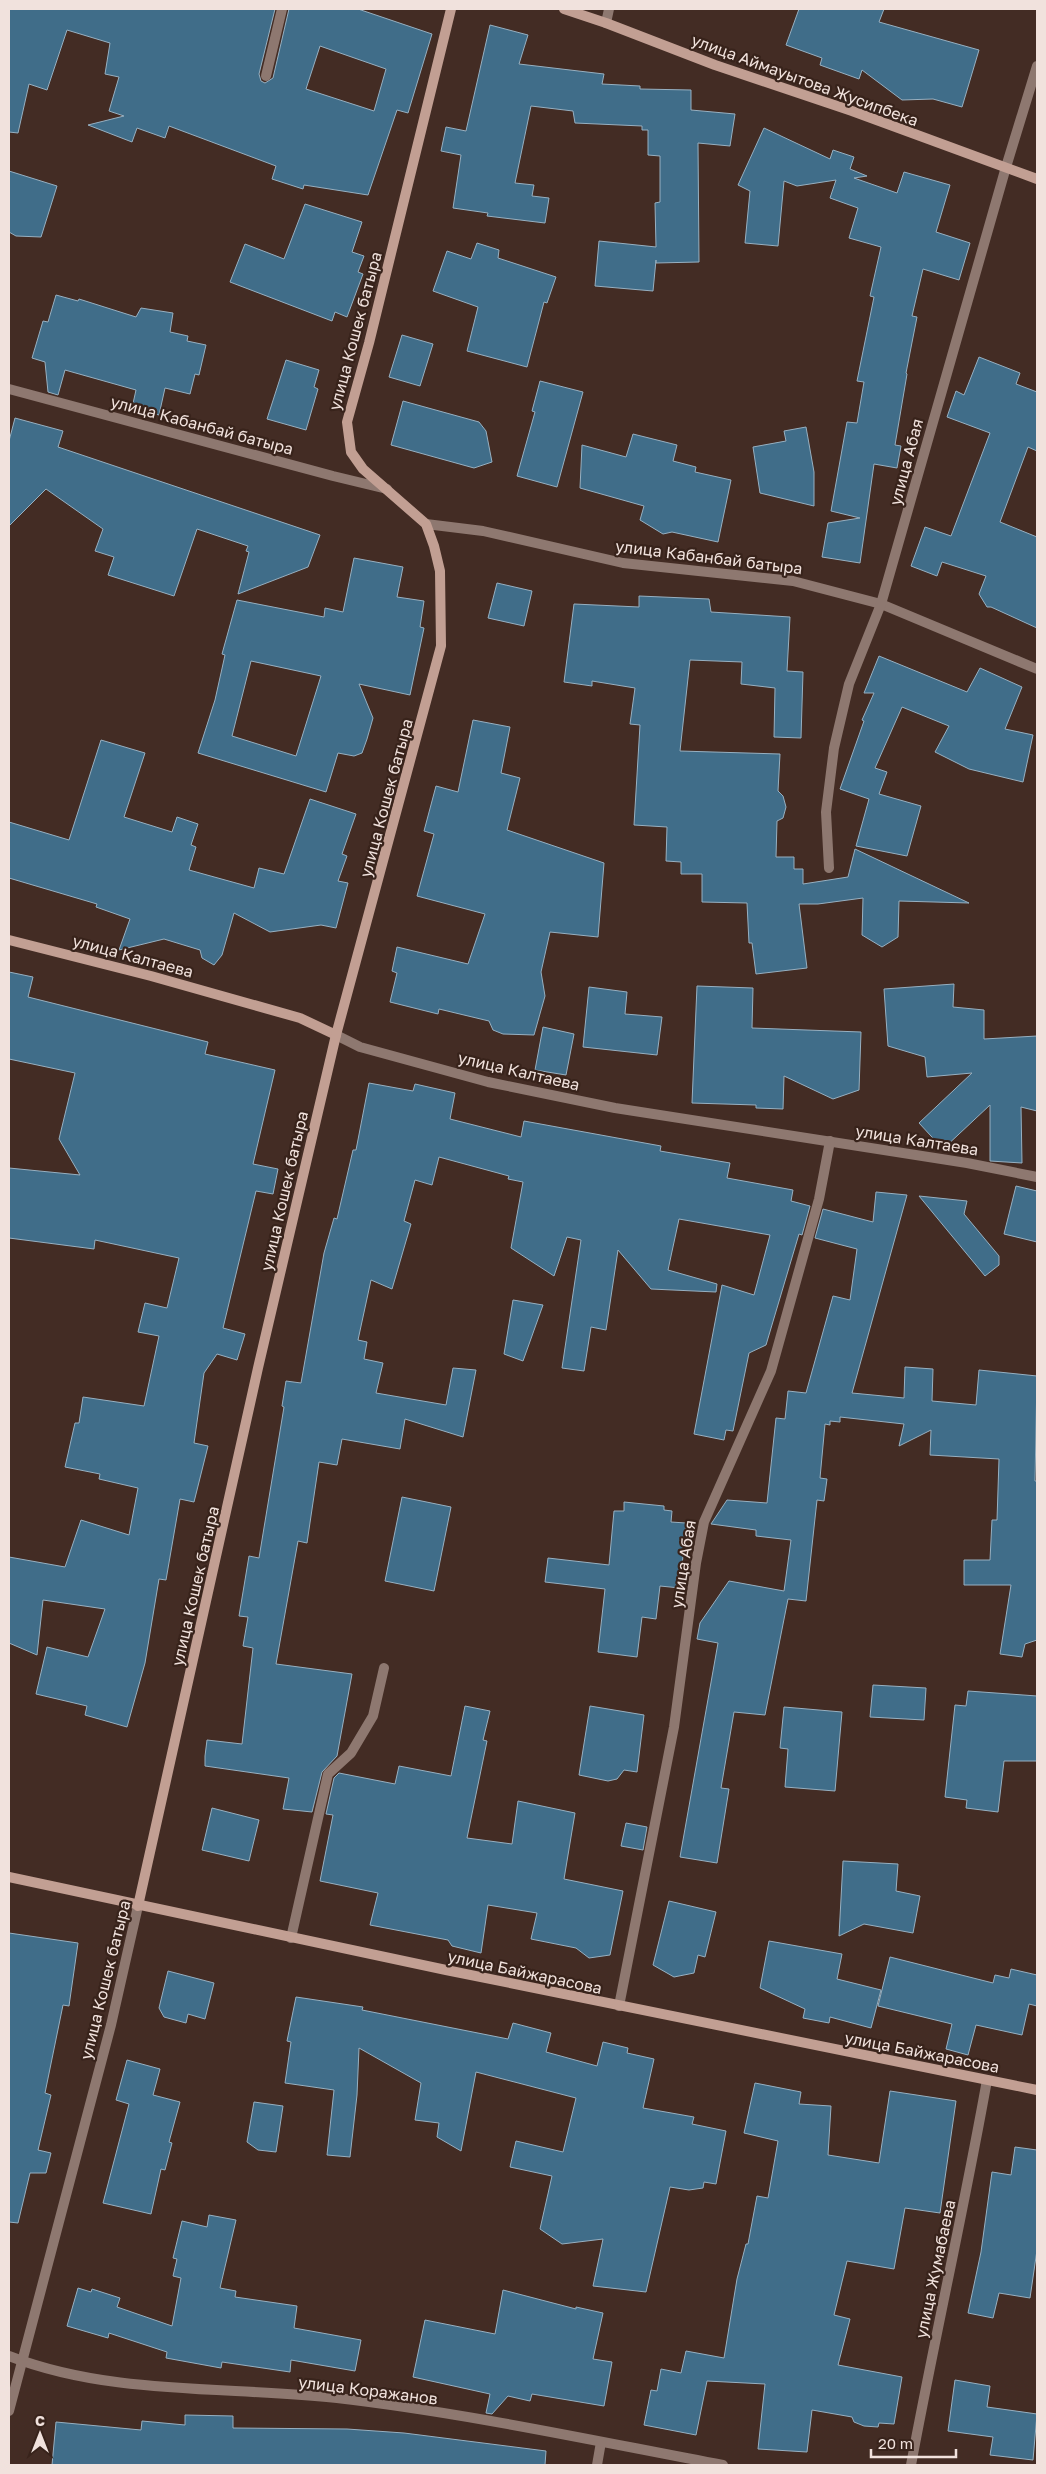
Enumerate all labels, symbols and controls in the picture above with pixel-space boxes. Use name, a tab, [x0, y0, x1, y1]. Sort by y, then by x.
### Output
street label: улица Аймауытова Жусипбека	[689, 30, 921, 130]
street label: улица Кошек батыра	[324, 249, 386, 413]
street label: улица Кабанбай батыра	[108, 391, 296, 459]
street label: улица Абая	[885, 416, 927, 508]
street label: улица Кабанбай батыра	[614, 536, 804, 578]
street label: улица Кошек батыра	[355, 716, 417, 880]
street label: улица Калтаева	[70, 930, 196, 982]
street label: улица Калтаева	[456, 1047, 582, 1095]
street label: улица Кошек батыра	[256, 1109, 312, 1273]
street label: улица Калтаева	[854, 1120, 980, 1160]
street label: улица Кошек батыра	[167, 1504, 223, 1668]
street label: улица Абая	[666, 1518, 700, 1610]
street label: улица Кошек батыра	[76, 1898, 134, 2062]
street label: улица Байжарасова	[446, 1946, 604, 1998]
street label: улица Байжарасова	[843, 2027, 1001, 2077]
street label: улица Жумабаева	[911, 2198, 959, 2340]
street label: улица Коражанов	[297, 2372, 439, 2408]
north arrow	[15, 2409, 65, 2459]
text: С	[35, 2412, 45, 2429]
scale bar	[871, 2426, 956, 2458]
text: 20 m	[878, 2434, 913, 2452]

